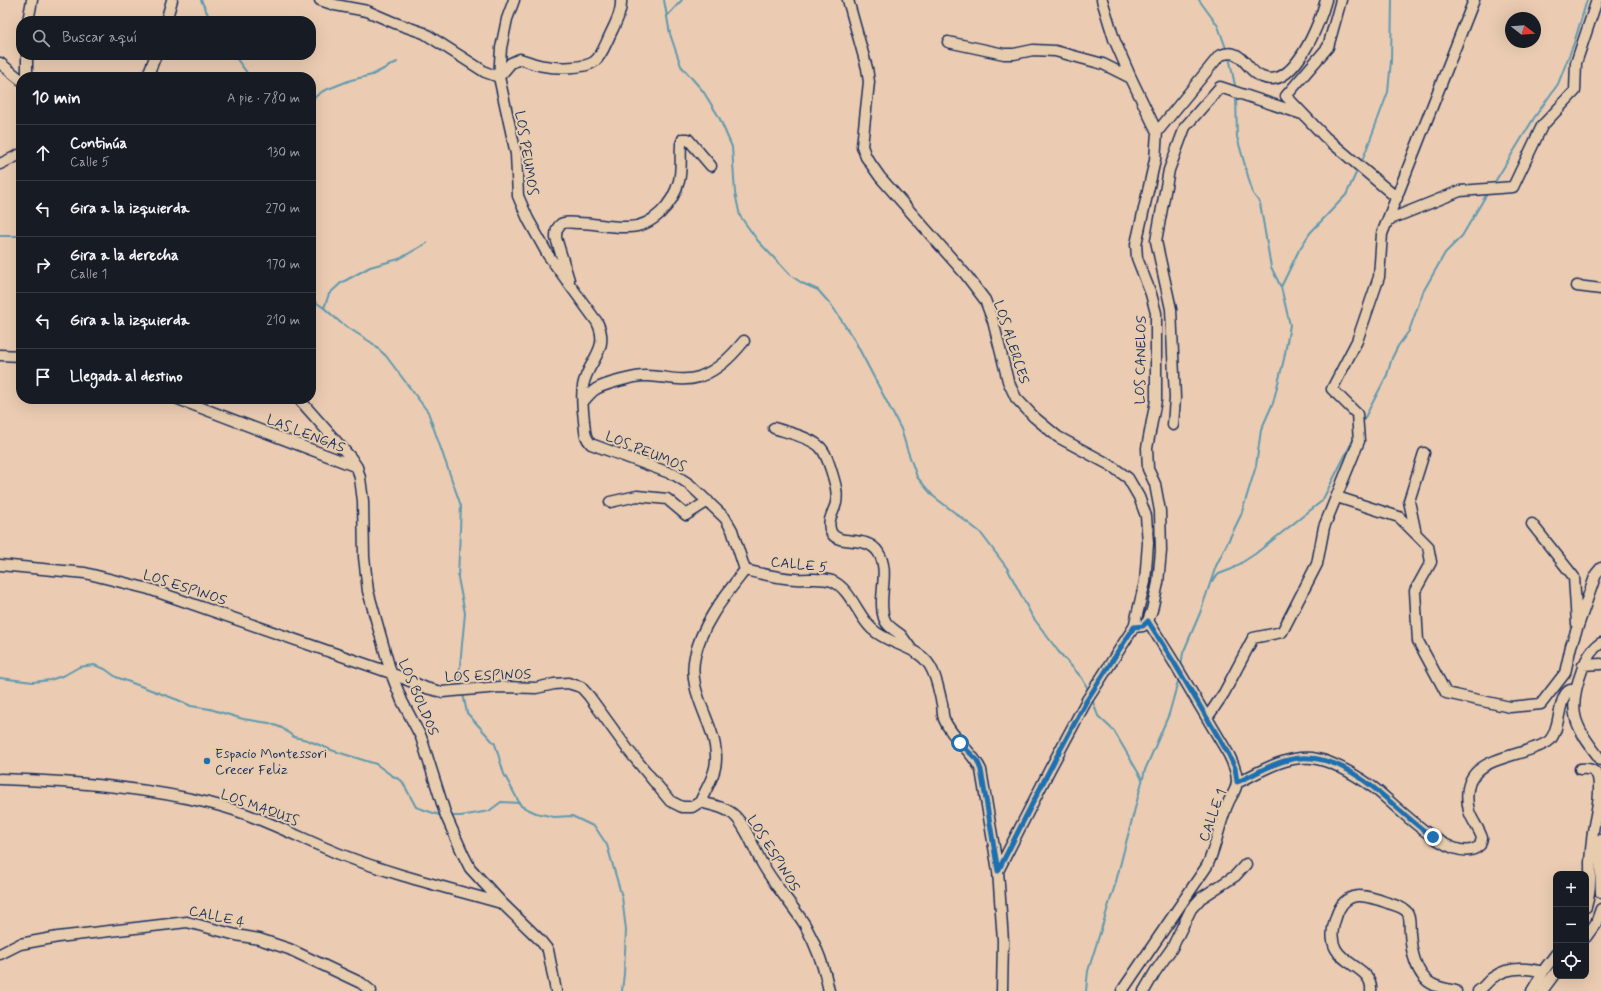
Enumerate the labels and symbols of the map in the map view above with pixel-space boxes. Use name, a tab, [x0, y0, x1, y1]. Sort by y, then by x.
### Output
north arrow	[1505, 12, 1541, 48]
street label: LOS PEUMOS	[510, 110, 542, 197]
street label: LOS ALERCES	[989, 298, 1033, 386]
street label: LOS CANELOS	[1131, 315, 1151, 405]
street label: LAS LENGAS	[264, 411, 348, 457]
street label: LOS PEUMOS	[603, 428, 689, 476]
street label: CALLE 5	[770, 553, 828, 577]
street label: LOS ESPINOS	[141, 566, 229, 610]
street label: LOS BOLDOS	[394, 656, 442, 739]
street label: LOS ESPINOS	[444, 665, 532, 687]
route start	[951, 734, 969, 752]
place label: Espacio Montessori Crecer Feliz	[215, 745, 327, 779]
marker: Espacio Montessori Crecer Feliz	[202, 756, 212, 766]
street label: LOS MAQUIS	[218, 785, 301, 830]
street label: CALLE 1	[1195, 787, 1231, 844]
street label: LOS ESPINOS	[743, 812, 804, 895]
route end	[1424, 828, 1442, 846]
street label: CALLE 4	[187, 902, 246, 932]

